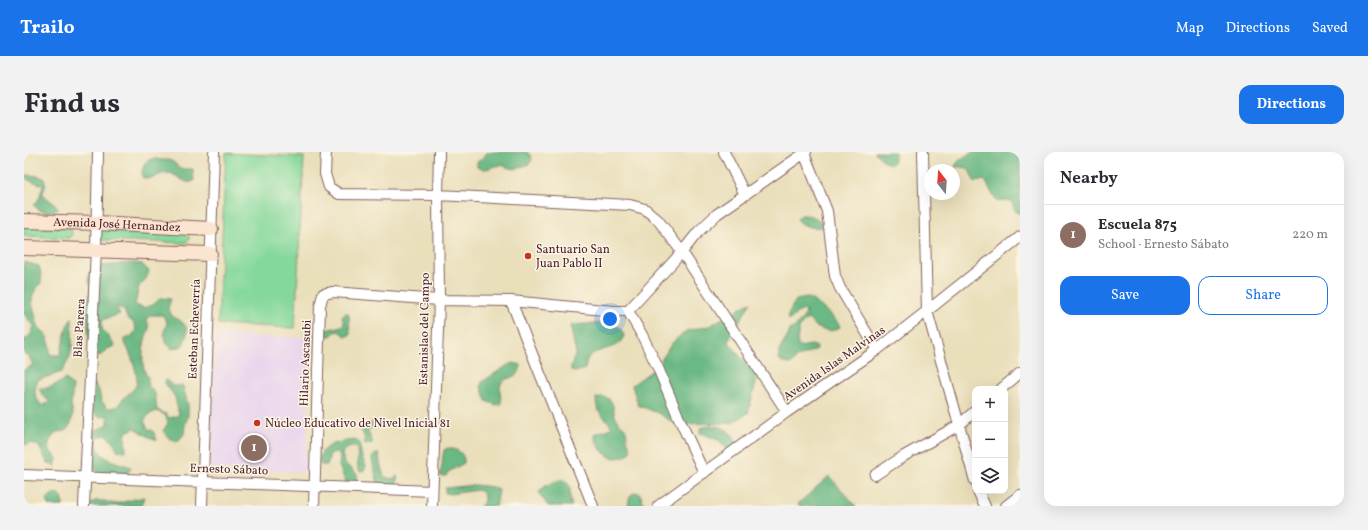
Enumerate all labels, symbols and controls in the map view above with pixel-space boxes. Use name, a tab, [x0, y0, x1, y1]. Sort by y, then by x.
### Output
text: Trailo	[20, 15, 75, 41]
text: Map	[1176, 19, 1204, 38]
text: Directions	[1226, 19, 1290, 38]
text: Saved	[1312, 19, 1348, 38]
text: Find us	[24, 85, 120, 124]
button: Directions	[1239, 85, 1344, 124]
north arrow	[924, 164, 960, 200]
text: Nearby	[1060, 167, 1118, 190]
street label: Avenida José Hernandez	[53, 215, 181, 236]
text: Escuela 875	[1098, 215, 1177, 236]
text: 1	[1070, 226, 1076, 244]
text: 220 m	[1292, 226, 1328, 244]
text: School · Ernesto Sábato	[1098, 236, 1229, 254]
place label: Santuario San Juan Pablo II	[536, 242, 610, 272]
marker: Santuario San Juan Pablo II	[523, 251, 533, 261]
street label: Estanislao del Campo	[416, 272, 434, 386]
button: Save	[1060, 276, 1190, 315]
button: Share	[1198, 276, 1328, 315]
street label: Esteban Echeverría	[185, 278, 205, 380]
street label: Blas Parera	[70, 298, 90, 358]
your location	[600, 309, 620, 329]
street label: Hilario Ascasubi	[296, 319, 316, 407]
street label: Avenida Islas Malvinas	[780, 323, 889, 405]
map controls	[972, 386, 1008, 494]
button: +	[972, 386, 1008, 422]
place label: Núcleo Educativo de Nivel Inicial 81	[265, 416, 451, 432]
marker: Núcleo Educativo de Nivel Inicial 81	[252, 418, 262, 428]
button: −	[972, 422, 1008, 458]
pin: 1	[241, 433, 267, 463]
button: layers	[972, 458, 1008, 494]
street label: Ernesto Sábato	[189, 461, 268, 479]

